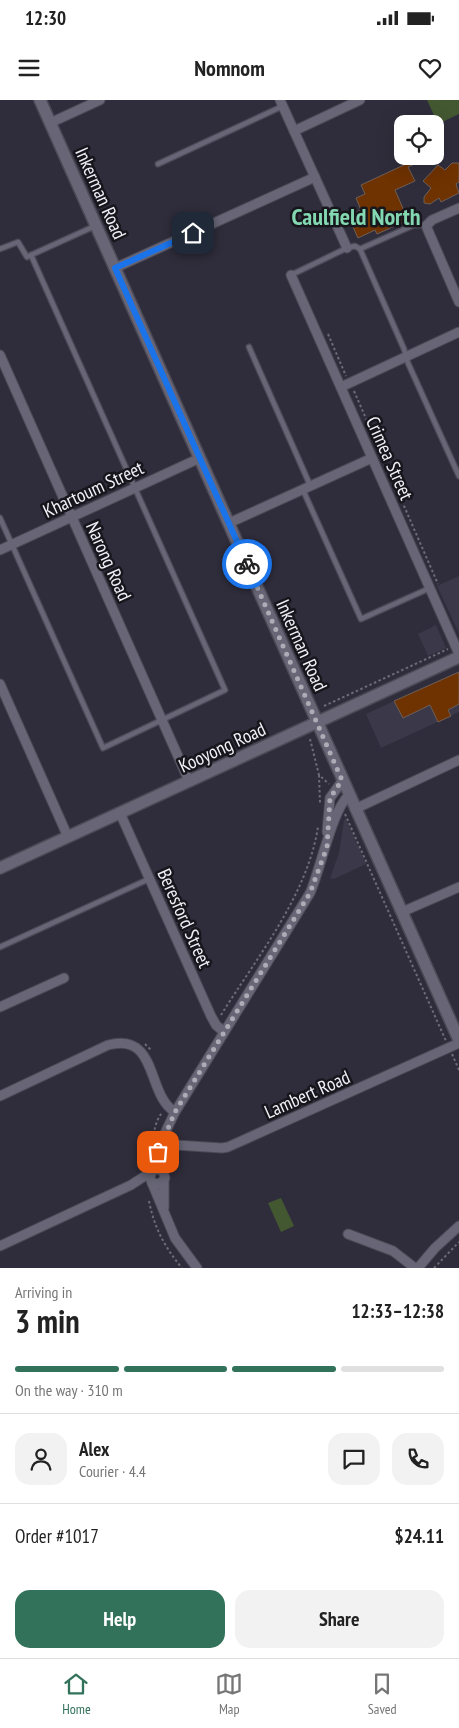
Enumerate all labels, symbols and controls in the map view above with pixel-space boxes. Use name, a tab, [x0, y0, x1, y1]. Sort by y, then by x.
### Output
text: 12:30	[25, 6, 66, 30]
icon: menu	[15, 54, 43, 82]
text: Nomnom	[194, 54, 265, 82]
icon: heart	[416, 54, 444, 82]
map controls	[394, 115, 444, 165]
button: locate	[394, 115, 444, 165]
street label: Inkerman Road	[70, 143, 132, 243]
district label: Caulfield North	[292, 201, 421, 232]
pin	[172, 212, 214, 254]
icon: home	[179, 219, 207, 247]
street label: Crimea Street	[361, 412, 419, 504]
street label: Khartoum Street	[39, 455, 148, 523]
street label: Narong Road	[81, 518, 137, 604]
courier	[222, 539, 272, 589]
icon: bike	[233, 550, 261, 578]
street label: Inkerman Road	[271, 595, 333, 695]
street label: Kooyong Road	[175, 716, 269, 778]
street label: Beresford Street	[152, 865, 218, 972]
street label: Lambert Road	[261, 1065, 353, 1123]
pin	[137, 1131, 179, 1173]
icon: bag	[144, 1138, 172, 1166]
text: Arriving in	[15, 1282, 72, 1302]
text: 12:33–12:38	[351, 1299, 444, 1323]
text: 3 min	[15, 1300, 80, 1342]
text: On the way · 310 m	[15, 1380, 123, 1400]
button: person	[15, 1433, 67, 1485]
button: chat	[328, 1433, 380, 1485]
button: phone	[392, 1433, 444, 1485]
text: Alex	[79, 1437, 109, 1461]
text: Courier · 4.4	[79, 1461, 146, 1481]
text: Order #1017	[15, 1524, 99, 1548]
text: $24.11	[395, 1524, 444, 1548]
button: Help	[15, 1590, 225, 1648]
button: Share	[235, 1590, 444, 1648]
tab: Home	[62, 1670, 91, 1718]
tab: Map	[215, 1670, 243, 1718]
tab: Saved	[368, 1670, 397, 1718]

